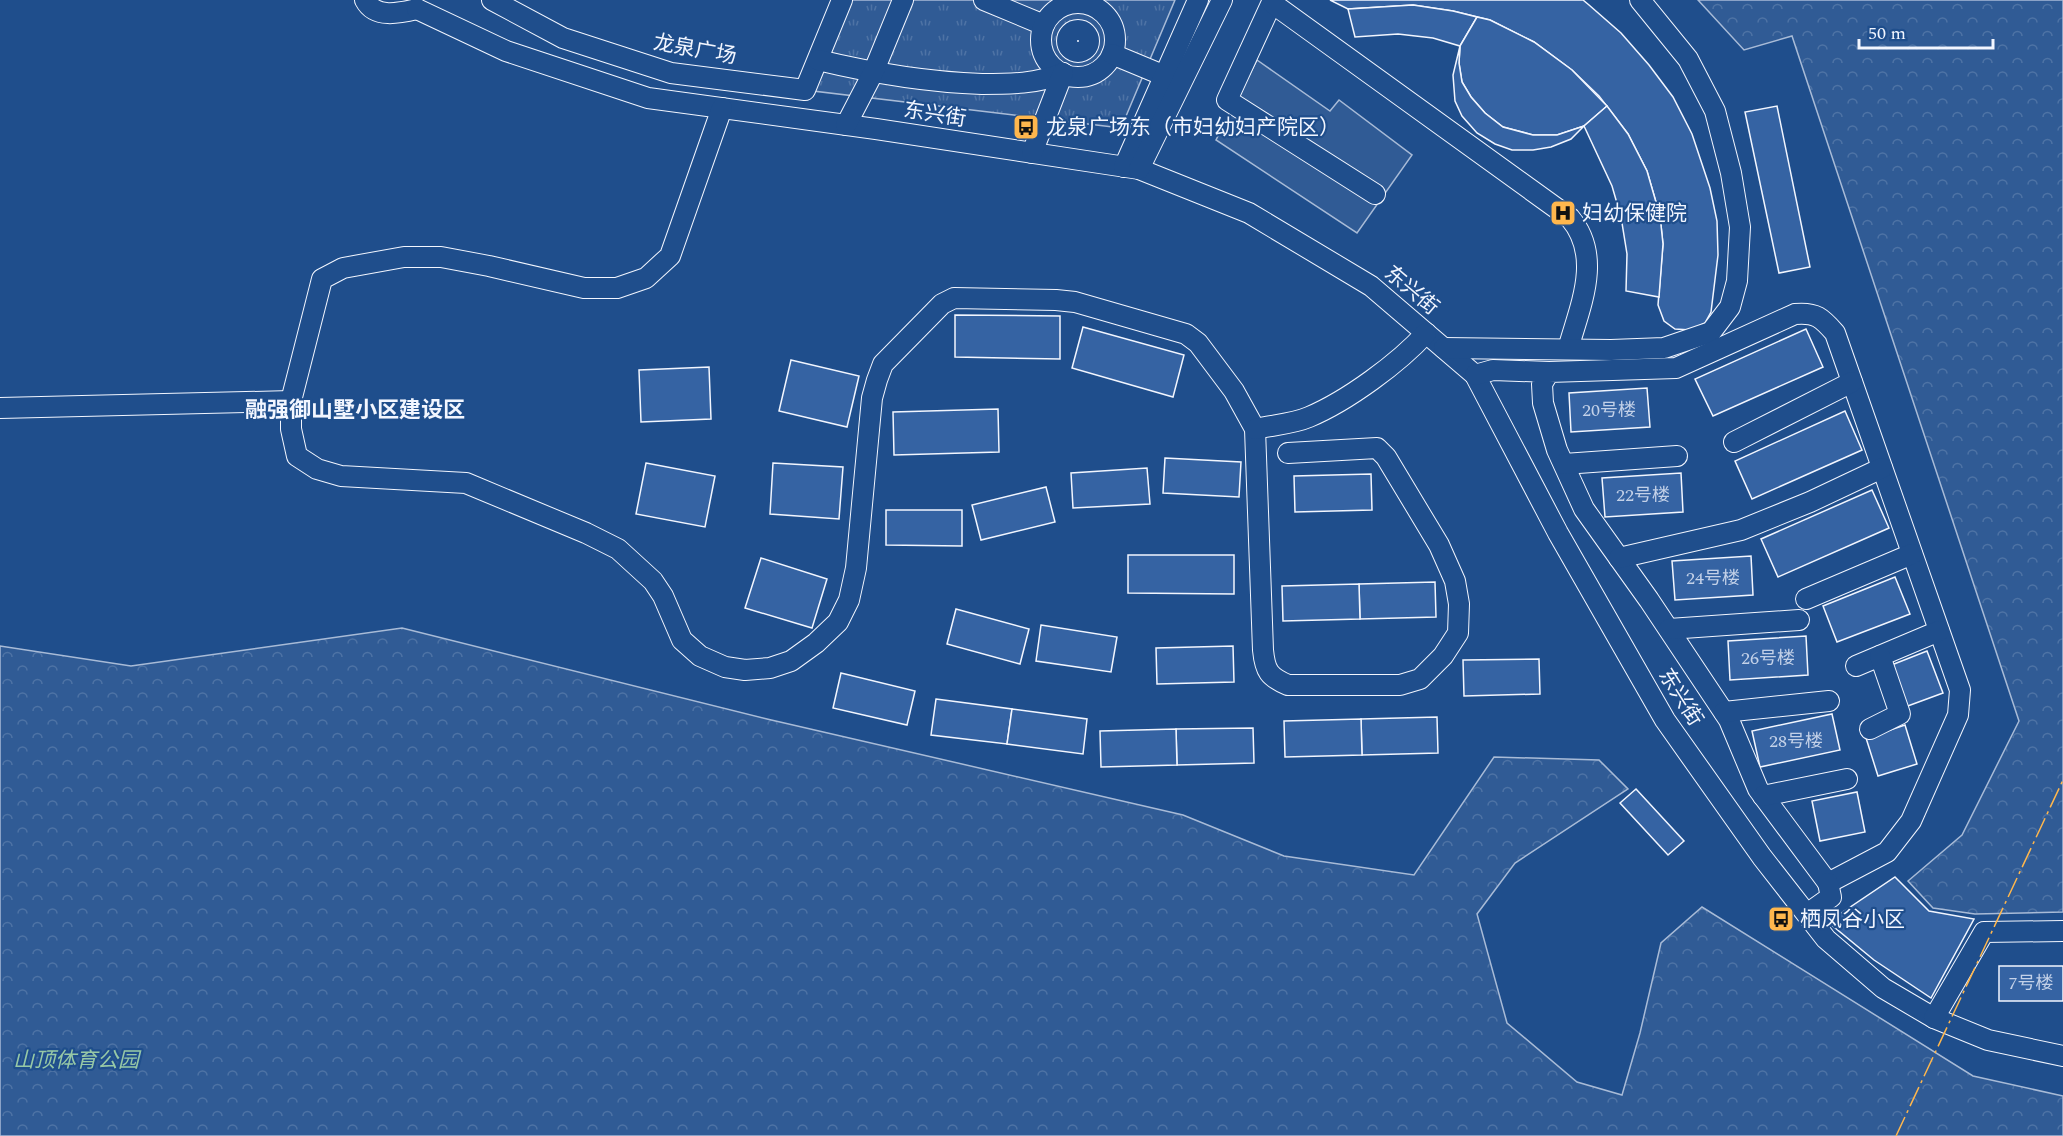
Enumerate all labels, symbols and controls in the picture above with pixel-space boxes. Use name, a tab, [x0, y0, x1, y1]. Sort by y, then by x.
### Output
scale bar	[1859, 12, 1992, 50]
text: 50 m	[1868, 20, 1906, 47]
street label: 龙泉广场	[651, 27, 739, 73]
street label: 东兴街	[901, 94, 968, 136]
bus stop icon: 龙泉广场东（市妇幼妇产院区）	[1011, 112, 1041, 142]
place label: 龙泉广场东（市妇幼妇产院区）	[1046, 112, 1340, 144]
hospital icon: 妇幼保健院	[1548, 198, 1578, 228]
place label: 妇幼保健院	[1582, 198, 1687, 230]
street label: 东兴街	[1377, 258, 1446, 323]
district label: 融强御山墅小区建设区	[245, 394, 465, 427]
house number: 20号楼	[1582, 397, 1636, 424]
house number: 22号楼	[1616, 482, 1670, 509]
house number: 24号楼	[1686, 565, 1740, 592]
house number: 26号楼	[1741, 645, 1795, 672]
street label: 东兴街	[1650, 662, 1710, 733]
house number: 28号楼	[1769, 728, 1823, 755]
bus stop icon: 栖凤谷小区	[1766, 904, 1796, 934]
place label: 栖凤谷小区	[1800, 904, 1905, 936]
house number: 7号楼	[2009, 970, 2054, 997]
park label: 山顶体育公园	[13, 1045, 142, 1077]

